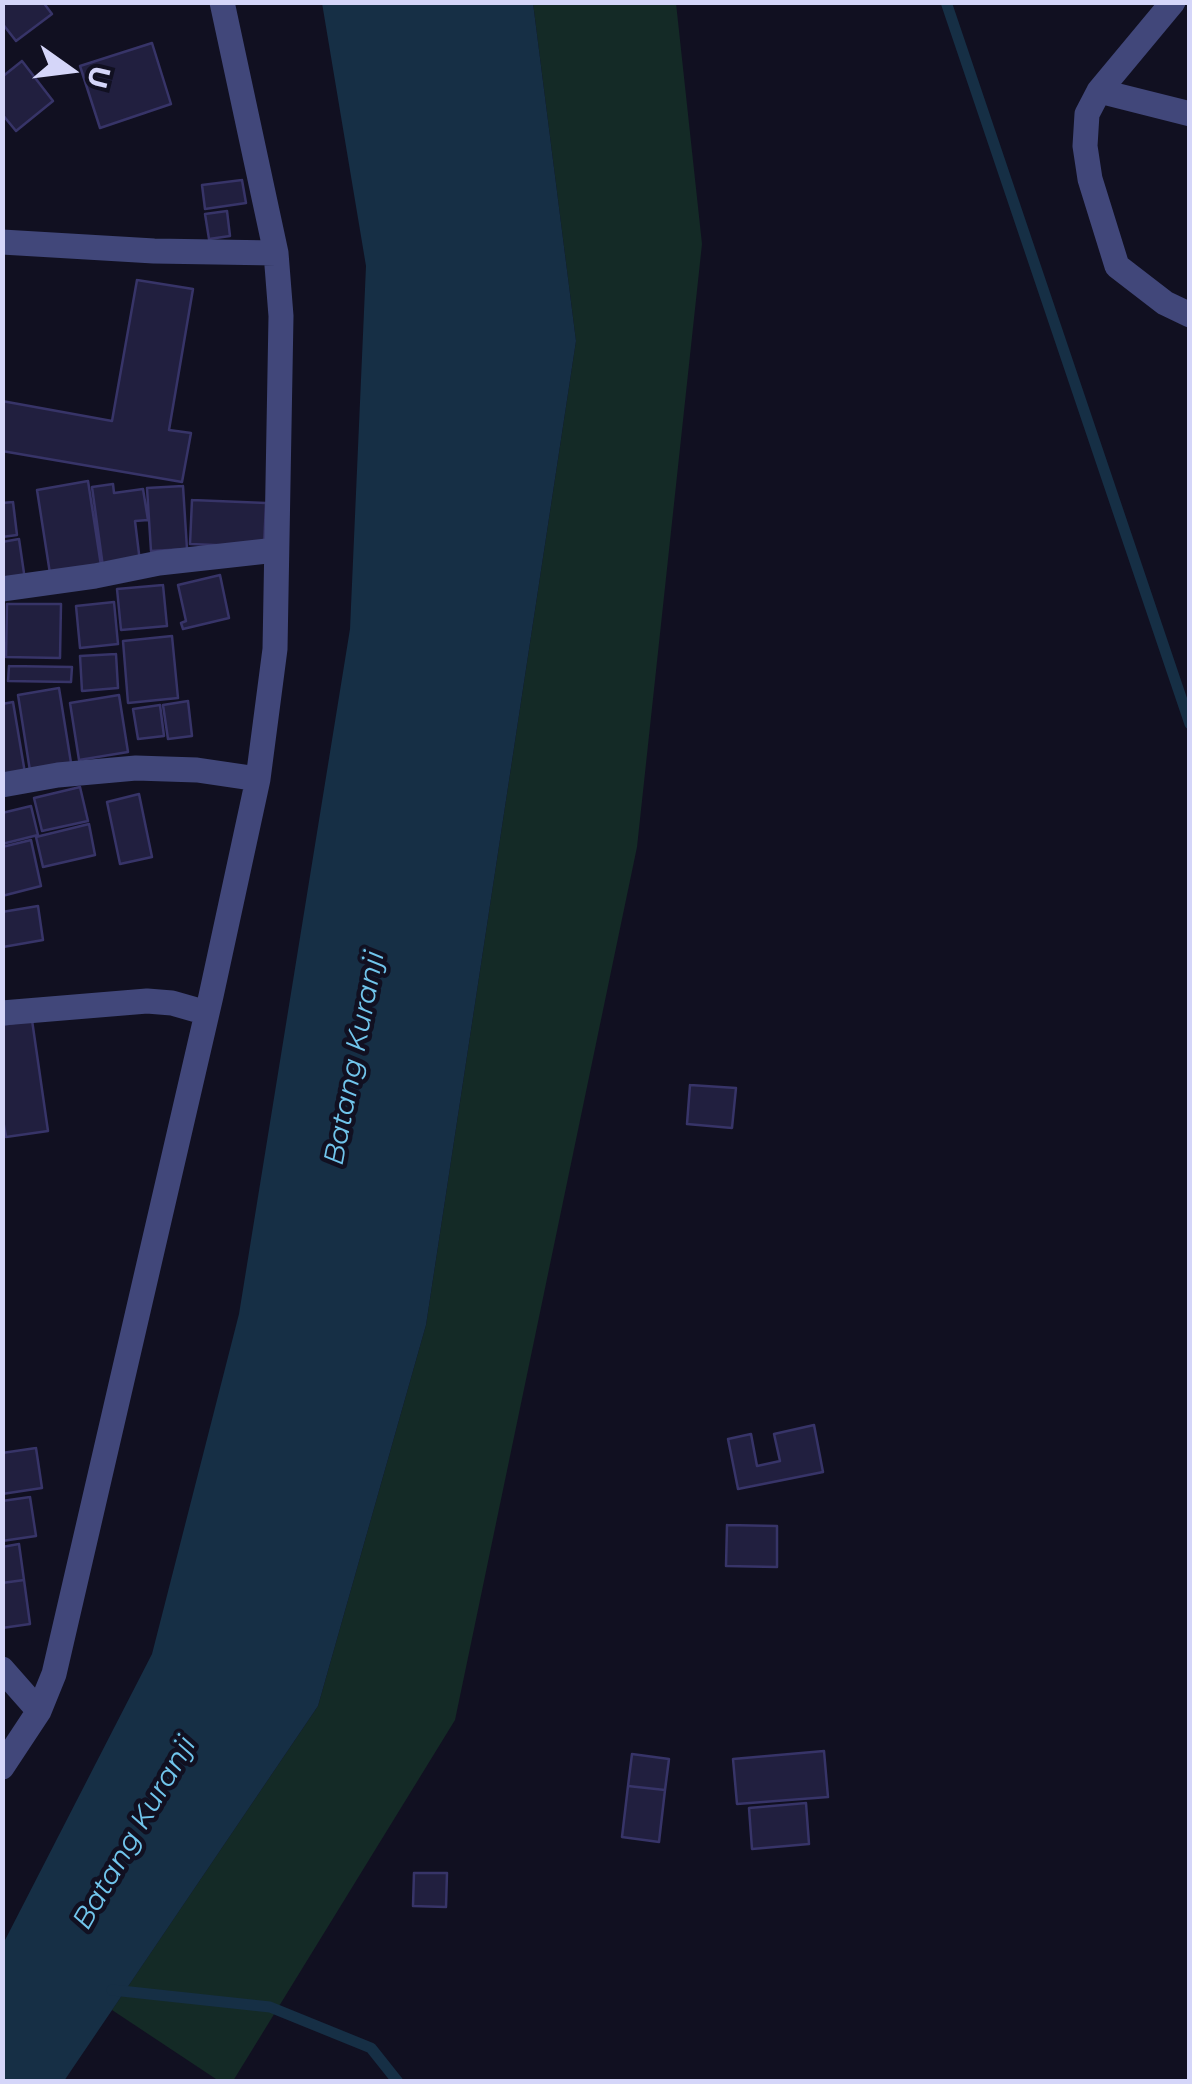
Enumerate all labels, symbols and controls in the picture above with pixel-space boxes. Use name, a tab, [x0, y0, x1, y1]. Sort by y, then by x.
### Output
north arrow	[20, 20, 120, 120]
text: U	[80, 62, 118, 92]
water label: Batang Kuranji	[318, 948, 392, 1168]
water label: Batang Kuranji	[66, 1730, 204, 1936]

